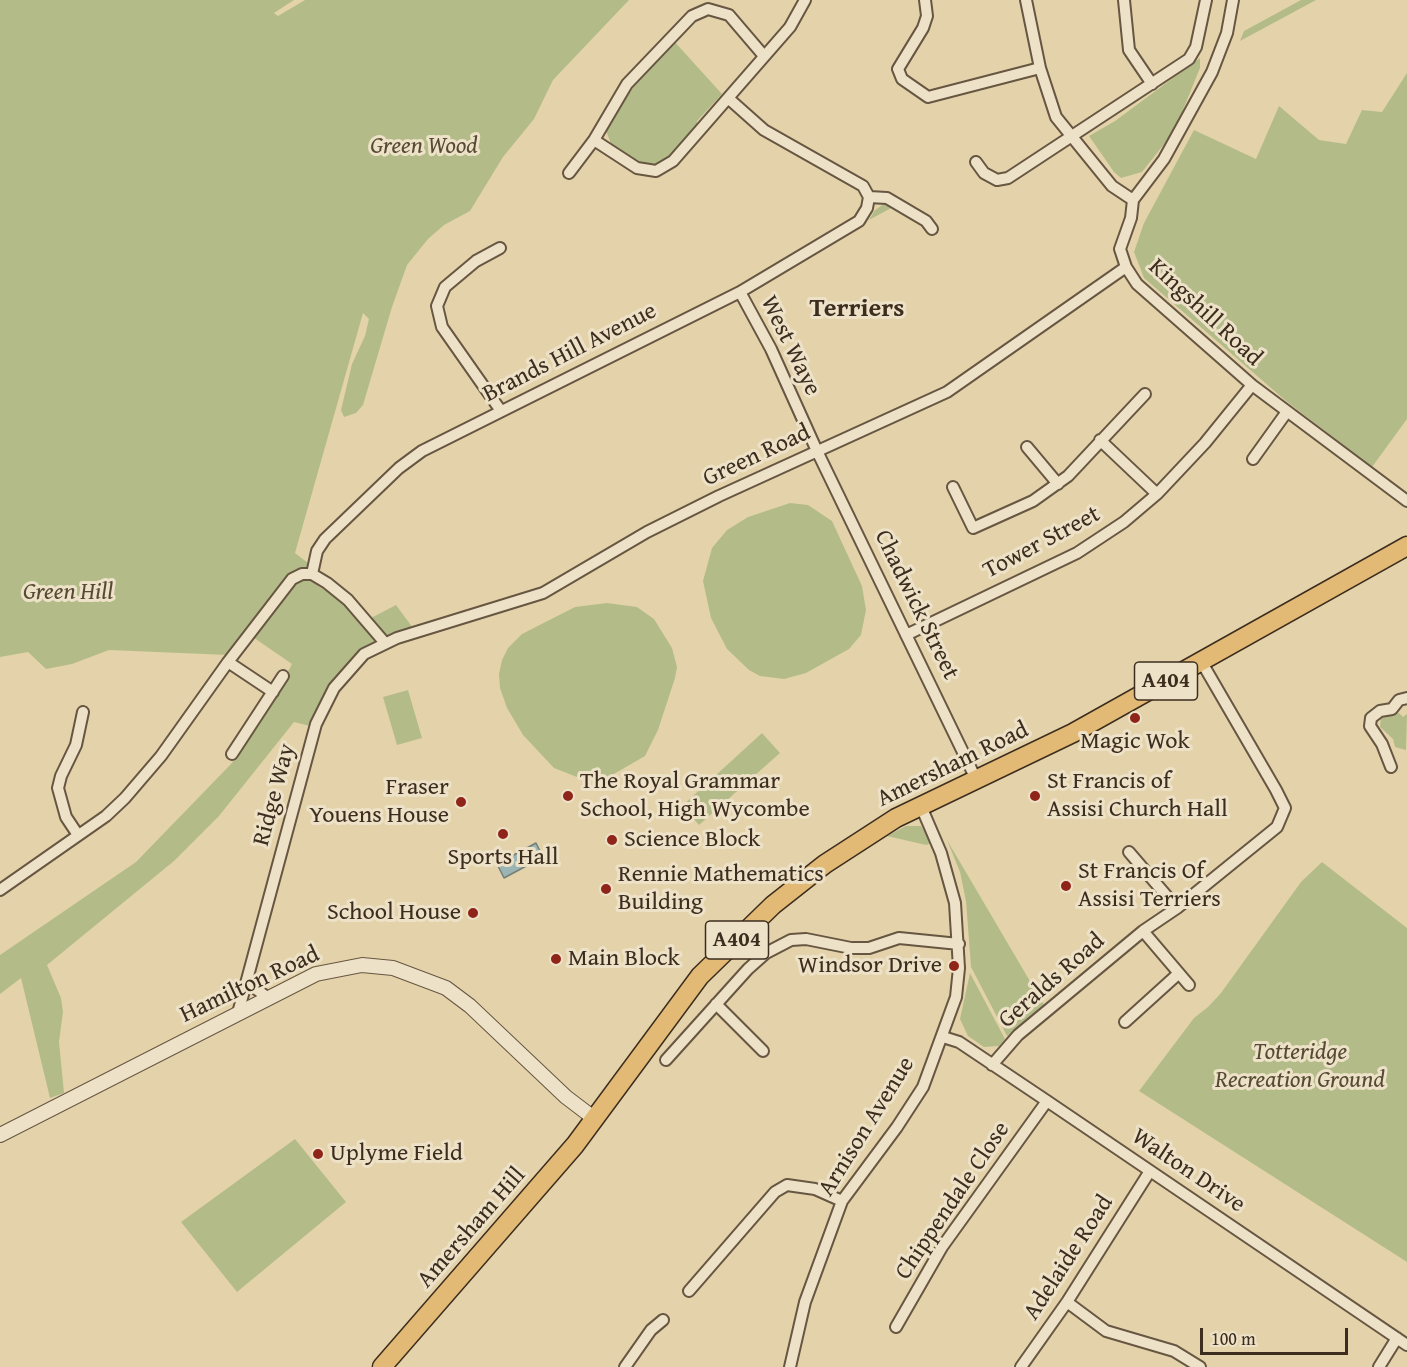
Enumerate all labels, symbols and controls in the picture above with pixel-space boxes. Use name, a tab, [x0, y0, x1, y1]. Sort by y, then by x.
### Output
park label: Green Wood	[370, 133, 478, 161]
street label: Kingshill Road	[1142, 253, 1268, 373]
street label: West Waye	[753, 291, 827, 401]
district label: Terriers	[810, 293, 904, 325]
street label: Brands Hill Avenue	[478, 297, 662, 409]
street label: Green Road	[699, 419, 815, 493]
street label: Tower Street	[979, 500, 1105, 586]
street label: Chadwick Street	[867, 525, 965, 685]
park label: Green Hill	[23, 579, 113, 607]
road number: A404	[1134, 662, 1198, 700]
marker: Magic Wok	[1128, 711, 1142, 725]
street label: Amersham Road	[873, 716, 1033, 814]
place label: Magic Wok	[1080, 728, 1190, 756]
street label: Ridge Way	[248, 741, 302, 849]
place label: The Royal Grammar School, High Wycombe	[580, 768, 810, 824]
place label: St Francis of Assisi Church Hall	[1047, 768, 1228, 824]
place label: Fraser Youens House	[309, 774, 449, 830]
marker: The Royal Grammar School, High Wycombe	[561, 789, 575, 803]
marker: St Francis of Assisi Church Hall	[1028, 789, 1042, 803]
marker: Fraser Youens House	[454, 795, 468, 809]
place label: Science Block	[624, 826, 760, 854]
marker: Sports Hall	[496, 827, 510, 841]
marker: Science Block	[605, 833, 619, 847]
place label: Sports Hall	[448, 844, 558, 872]
place label: St Francis Of Assisi Terriers	[1078, 858, 1221, 914]
place label: Rennie Mathematics Building	[618, 861, 824, 917]
marker: St Francis Of Assisi Terriers	[1059, 879, 1073, 893]
marker: Rennie Mathematics Building	[599, 882, 613, 896]
place label: School House	[327, 899, 461, 927]
marker: School House	[466, 906, 480, 920]
road number: A404	[706, 921, 768, 959]
street label: Geralds Road	[993, 927, 1111, 1035]
street label: Hamilton Road	[176, 940, 324, 1030]
place label: Main Block	[568, 945, 680, 973]
marker: Main Block	[549, 952, 563, 966]
place label: Windsor Drive	[798, 952, 942, 980]
marker: Windsor Drive	[947, 959, 961, 973]
park label: Totteridge Recreation Ground	[1215, 1039, 1385, 1095]
street label: Arnison Avenue	[813, 1052, 921, 1202]
street label: Chippendale Close	[890, 1117, 1016, 1285]
street label: Walton Drive	[1126, 1122, 1250, 1220]
place label: Uplyme Field	[330, 1140, 463, 1168]
marker: Uplyme Field	[311, 1147, 325, 1161]
street label: Amersham Hill	[412, 1162, 532, 1294]
street label: Adelaide Road	[1018, 1190, 1120, 1326]
scale bar	[1203, 1316, 1352, 1354]
text: 100 m	[1211, 1325, 1256, 1352]

